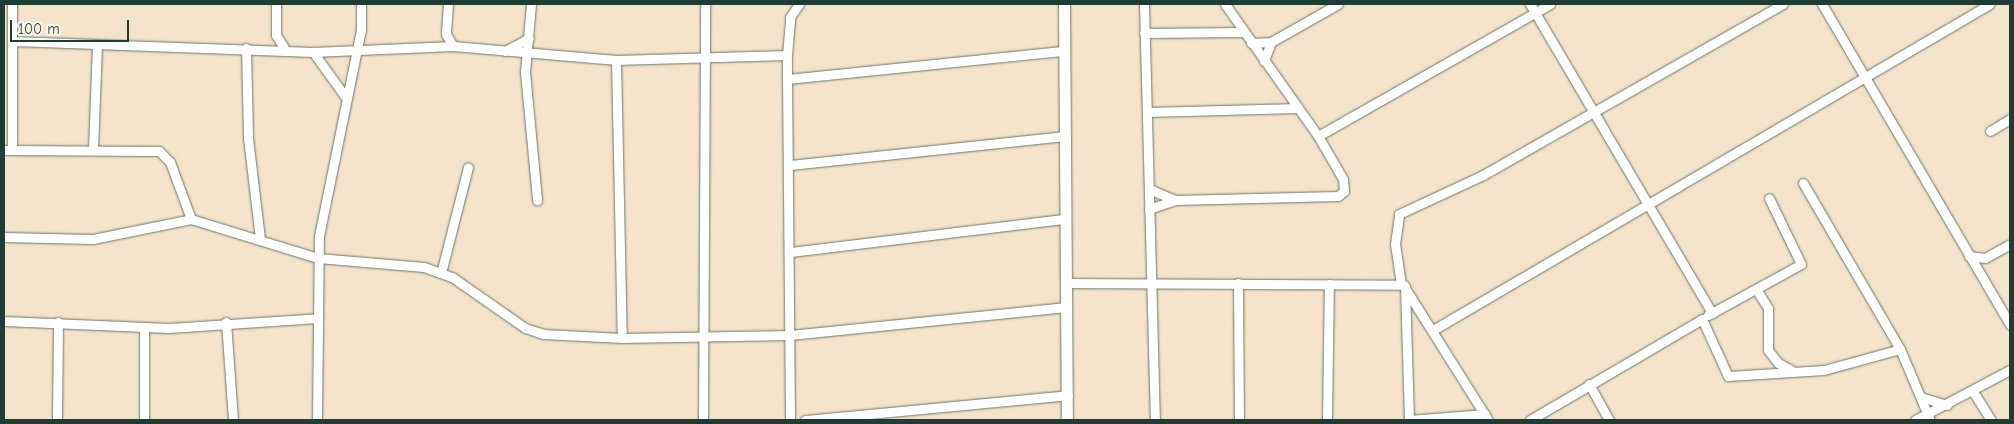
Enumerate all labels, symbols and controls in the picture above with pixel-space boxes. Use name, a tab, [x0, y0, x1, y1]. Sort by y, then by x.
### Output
scale bar	[12, 10, 131, 42]
text: 100 m	[18, 20, 60, 38]

